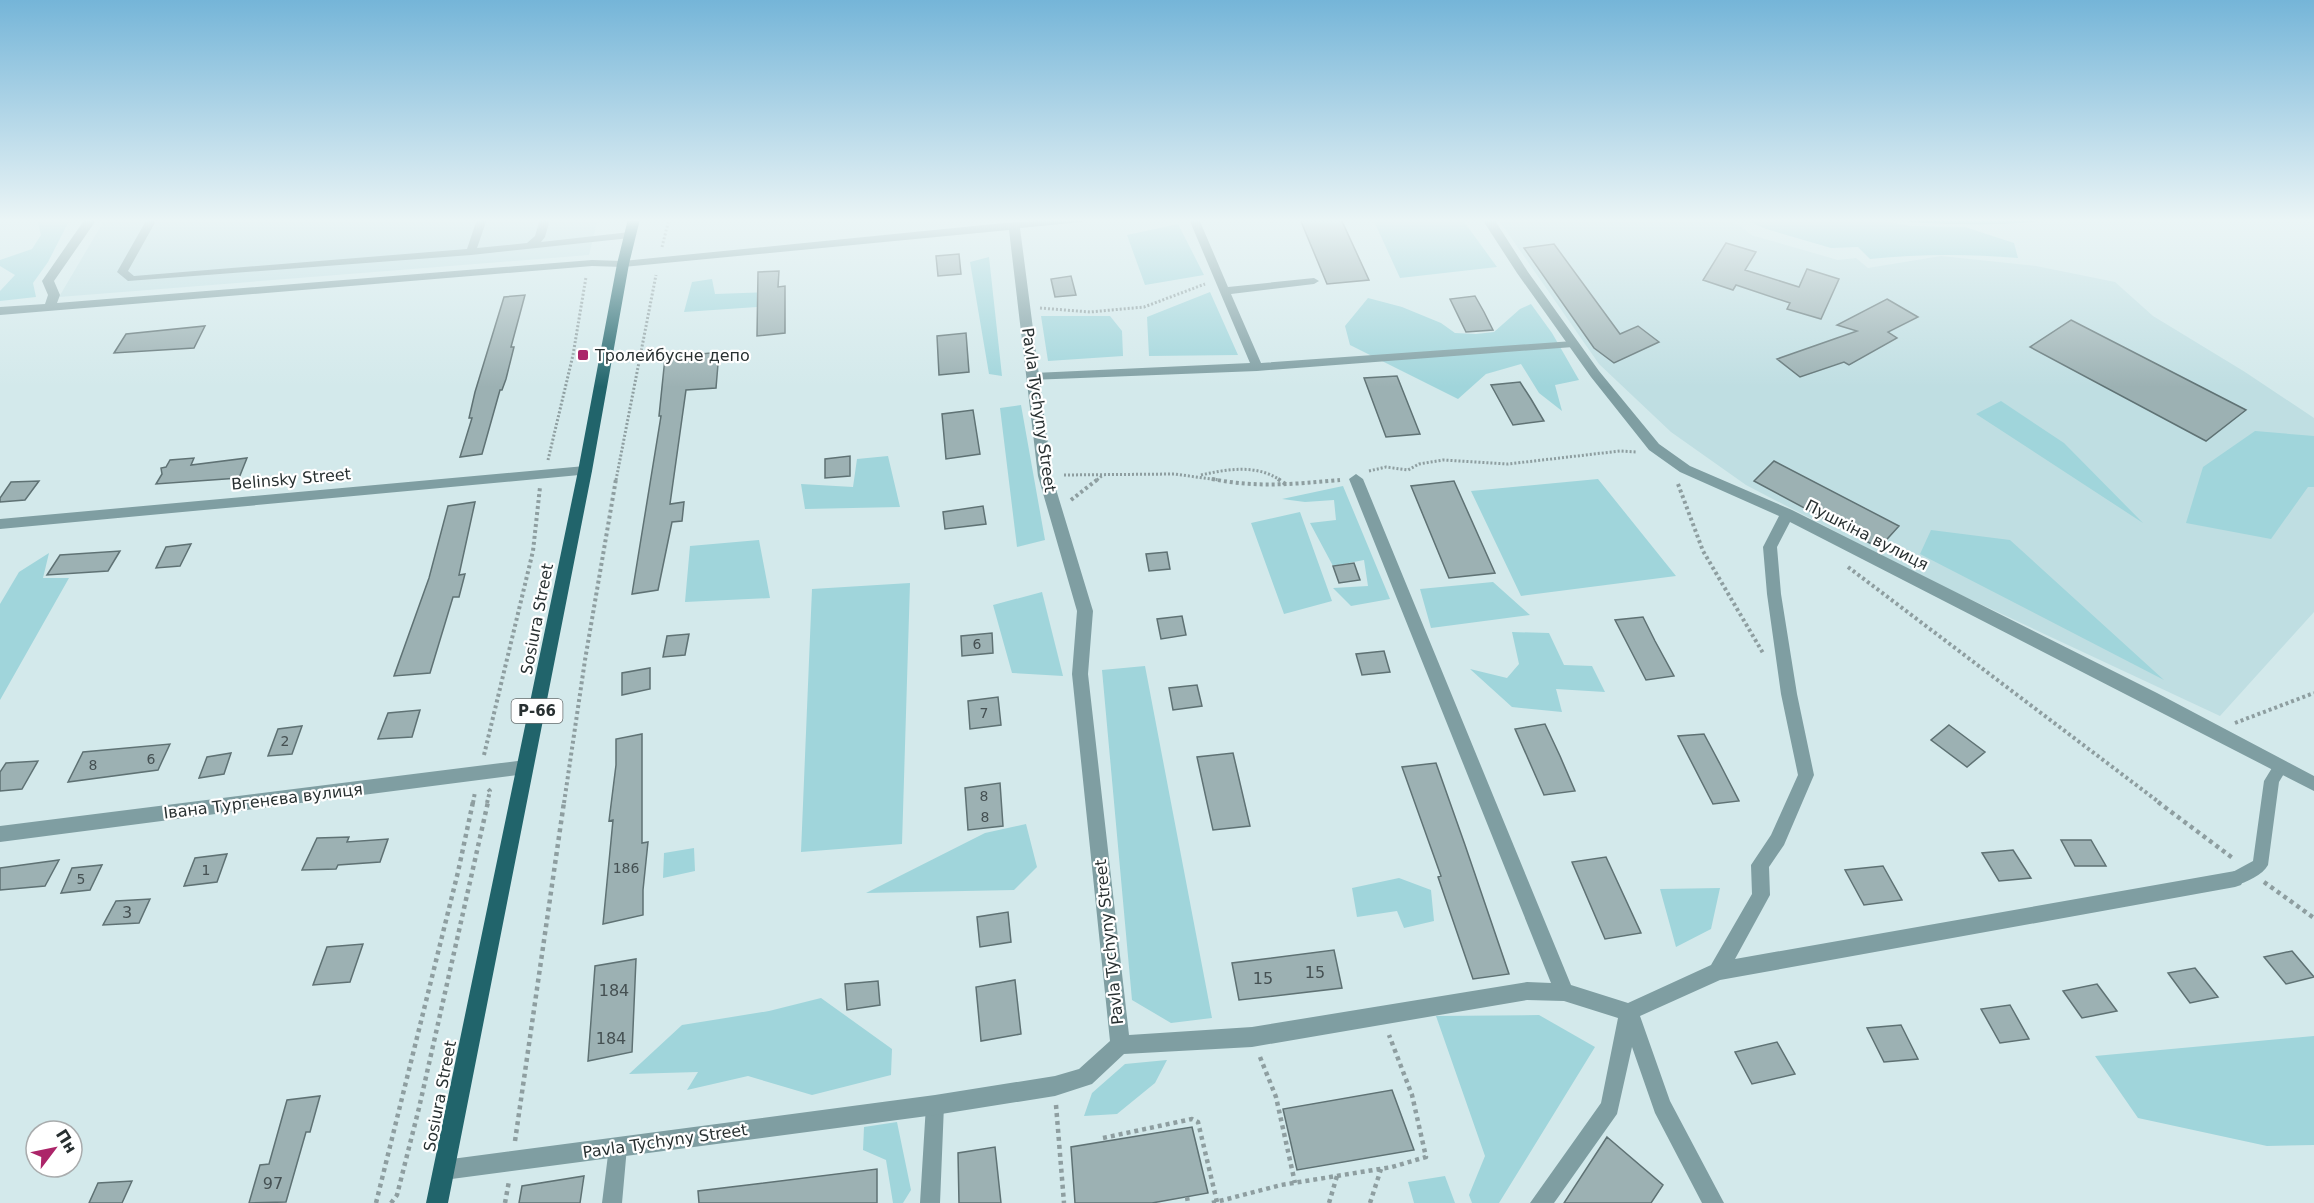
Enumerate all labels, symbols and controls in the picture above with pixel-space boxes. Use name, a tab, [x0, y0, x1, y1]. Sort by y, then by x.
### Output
street label: Pavla Tychyny Street	[1018, 326, 1060, 494]
place label: Тролейбусне депо	[594, 346, 750, 365]
marker: Тролейбусне депо	[576, 348, 590, 362]
street label: Belinsky Street	[230, 464, 352, 494]
street label: Пушкіна вулиця	[1802, 496, 1932, 574]
street label: Sosiura Street	[517, 562, 557, 676]
house number: 6	[973, 636, 982, 652]
road number: Р-66	[512, 699, 562, 723]
house number: 7	[980, 705, 988, 721]
house number: 2	[281, 733, 289, 749]
house number: 6	[147, 751, 156, 767]
house number: 8	[89, 757, 97, 773]
street label: Івана Тургенєва вулиця	[162, 779, 364, 823]
house number: 8	[980, 788, 988, 804]
house number: 8	[981, 809, 989, 825]
street label: Pavla Tychyny Street	[1091, 858, 1127, 1026]
house number: 186	[613, 860, 639, 876]
house number: 1	[202, 862, 210, 878]
house number: 5	[77, 871, 85, 887]
house number: 3	[122, 903, 132, 922]
house number: 15	[1305, 963, 1325, 982]
house number: 15	[1253, 969, 1273, 988]
house number: 184	[599, 981, 629, 1000]
house number: 184	[596, 1029, 626, 1048]
street label: Sosiura Street	[420, 1039, 460, 1153]
north arrow	[24, 1119, 84, 1179]
street label: Pavla Tychyny Street	[581, 1120, 749, 1162]
text: Пн	[52, 1126, 81, 1157]
house number: 97	[263, 1174, 283, 1193]

